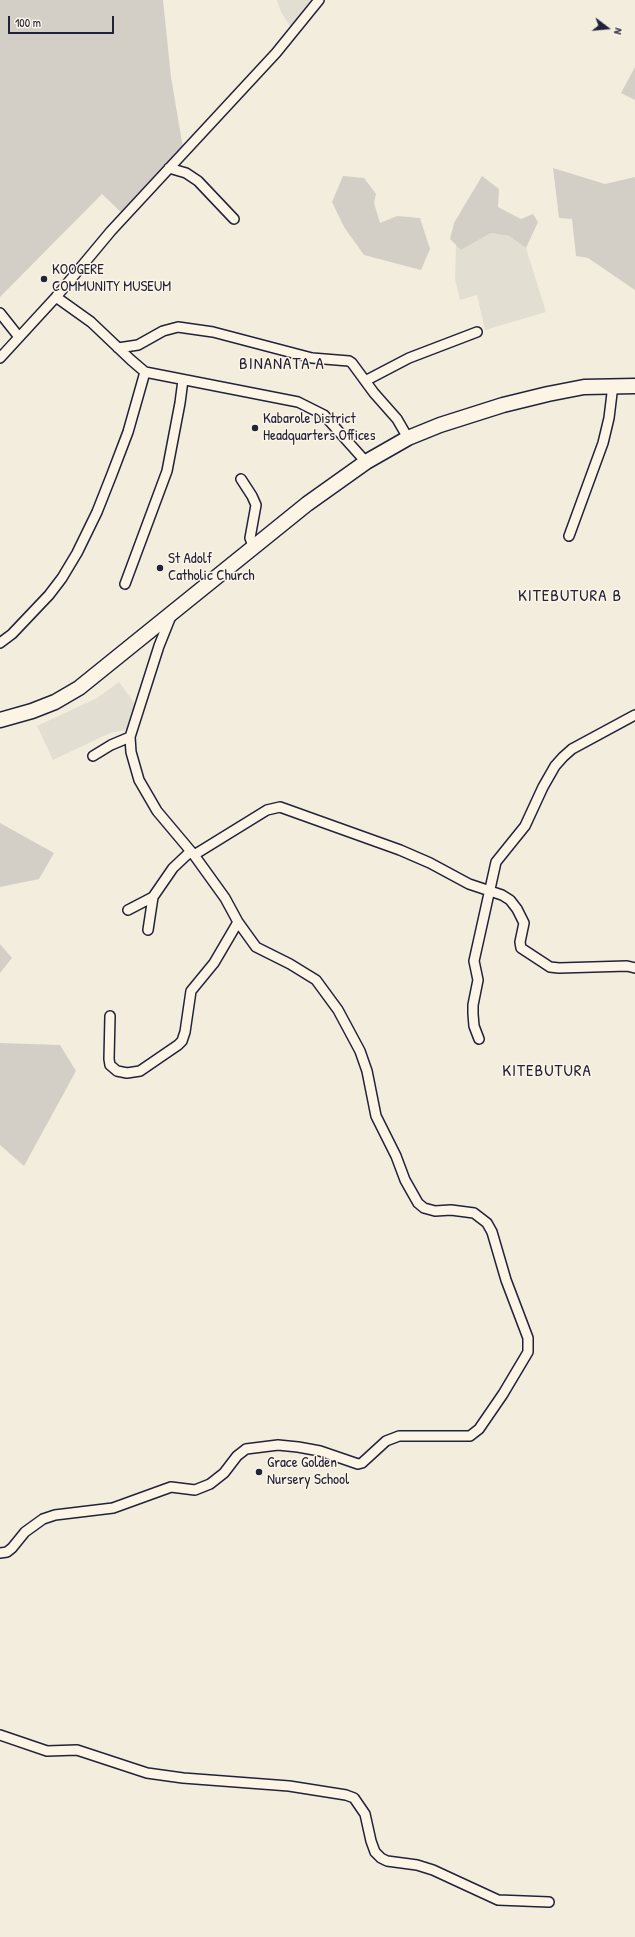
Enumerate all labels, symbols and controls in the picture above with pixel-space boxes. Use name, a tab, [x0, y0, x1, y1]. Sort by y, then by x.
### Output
scale bar	[10, 8, 116, 34]
north arrow	[587, 8, 627, 48]
text: 100 m	[15, 14, 41, 31]
text: N	[611, 27, 626, 36]
place label: KOOGERE COMMUNITY MUSEUM	[52, 261, 171, 296]
marker: KOOGERE COMMUNITY MUSEUM	[39, 274, 49, 284]
district label: BINANATA A	[239, 354, 325, 374]
place label: Kabarole District Headquarters Offices	[263, 410, 376, 445]
marker: Kabarole District Headquarters Offices	[250, 423, 260, 433]
place label: St Adolf Catholic Church	[168, 550, 255, 585]
marker: St Adolf Catholic Church	[155, 563, 165, 573]
district label: KITEBUTURA B	[518, 586, 622, 606]
district label: KITEBUTURA	[502, 1061, 592, 1081]
place label: Grace Golden Nursery School	[267, 1454, 349, 1489]
marker: Grace Golden Nursery School	[254, 1467, 264, 1477]

